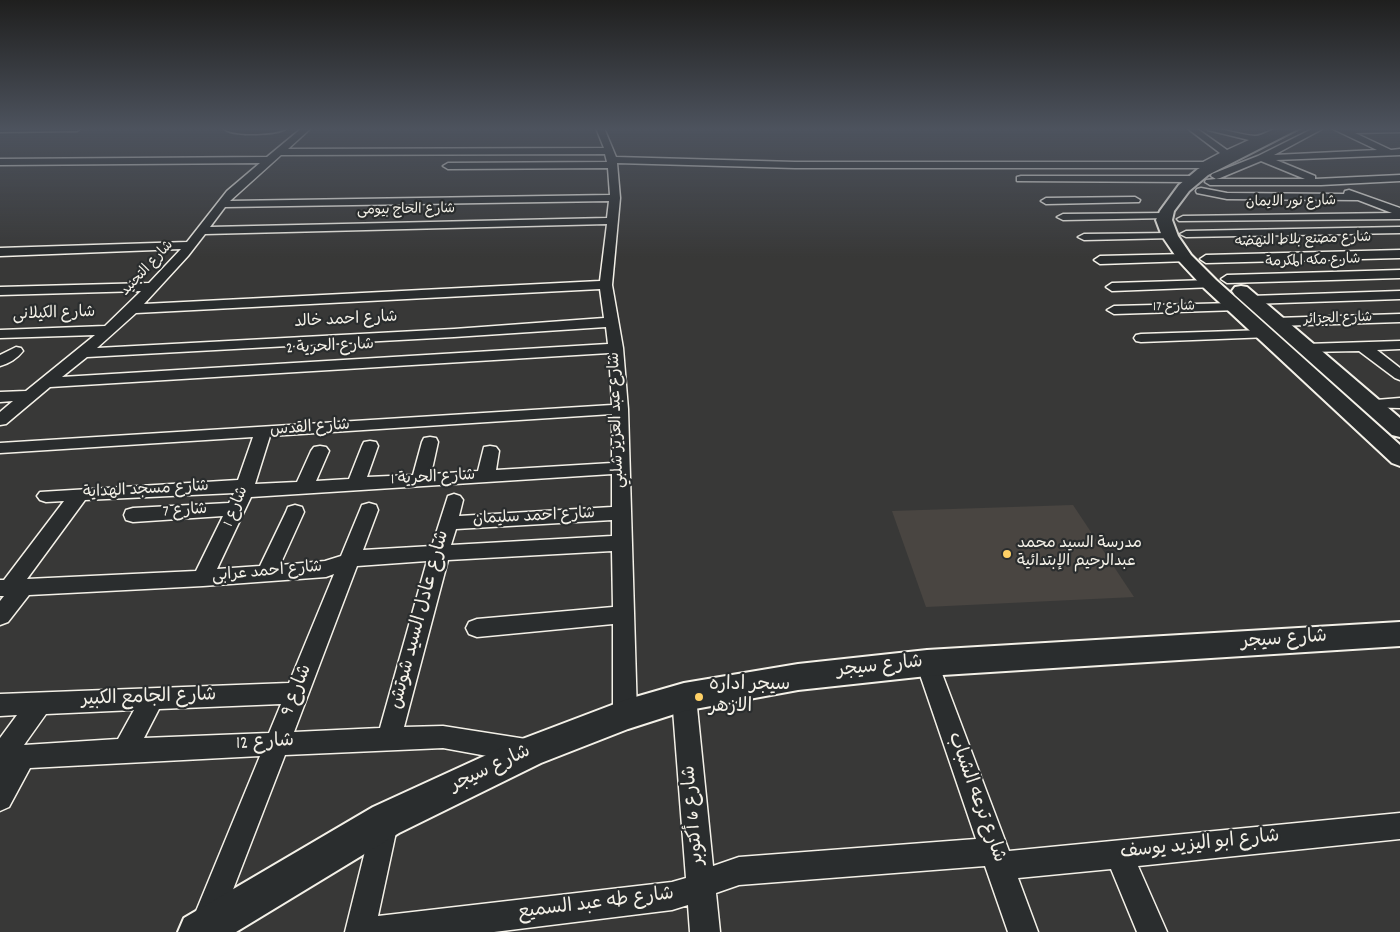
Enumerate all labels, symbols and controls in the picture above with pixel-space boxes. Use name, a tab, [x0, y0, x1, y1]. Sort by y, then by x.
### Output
street label: شارع نور الايمان	[1246, 194, 1336, 212]
street label: شارع الحاج بيومى	[357, 202, 455, 220]
street label: شارع مصنع بلاط النهضه	[1235, 230, 1371, 252]
street label: شارع التجنيد	[118, 238, 178, 300]
street label: شارع مكه المكرمة	[1265, 252, 1361, 272]
street label: شارع 17	[1153, 299, 1195, 317]
street label: شارع الكيلانى	[12, 304, 96, 326]
street label: شارع احمد خالد	[294, 309, 398, 333]
street label: شارع الجزائر	[1303, 310, 1373, 330]
street label: شارع الحرية 2	[286, 336, 374, 360]
street label: شارع عبد العزيز شلبي	[606, 351, 630, 489]
street label: شارع القدس	[269, 417, 351, 441]
street label: شارع الحرية 1	[390, 467, 476, 491]
street label: شارع مسجد الهداية	[83, 478, 209, 504]
street label: شارع 1	[220, 484, 254, 530]
street label: شارع 7	[162, 501, 208, 523]
street label: شارع احمد سليمان	[472, 505, 596, 531]
street label: شارع عادل السيد شوتش	[386, 528, 456, 712]
place label: مدرسة السيد محمد عبدالرحيم الإبتدائية	[1017, 535, 1142, 573]
marker: مدرسة السيد محمد عبدالرحيم الإبتدائية	[1001, 548, 1013, 560]
street label: شارع احمد عرابى	[211, 559, 323, 587]
street label: شارع سيجر	[1240, 627, 1328, 655]
street label: شارع سيجر	[836, 652, 924, 684]
street label: شارع 9	[277, 662, 319, 720]
place label: سيجر اداره الازهر	[709, 675, 790, 719]
street label: شارع الجامع الكبير	[81, 685, 217, 713]
marker: سيجر اداره الازهر	[693, 691, 705, 703]
street label: شارع ترعه الشباب	[941, 730, 1009, 866]
street label: شارع 12	[235, 731, 295, 757]
street label: شارع سيجر	[447, 741, 535, 799]
street label: شارع 6 أكتوبر	[679, 764, 711, 866]
street label: شارع ابو اليزيد يوسف	[1119, 826, 1281, 866]
street label: شارع طه عبد السميع	[517, 884, 675, 926]

